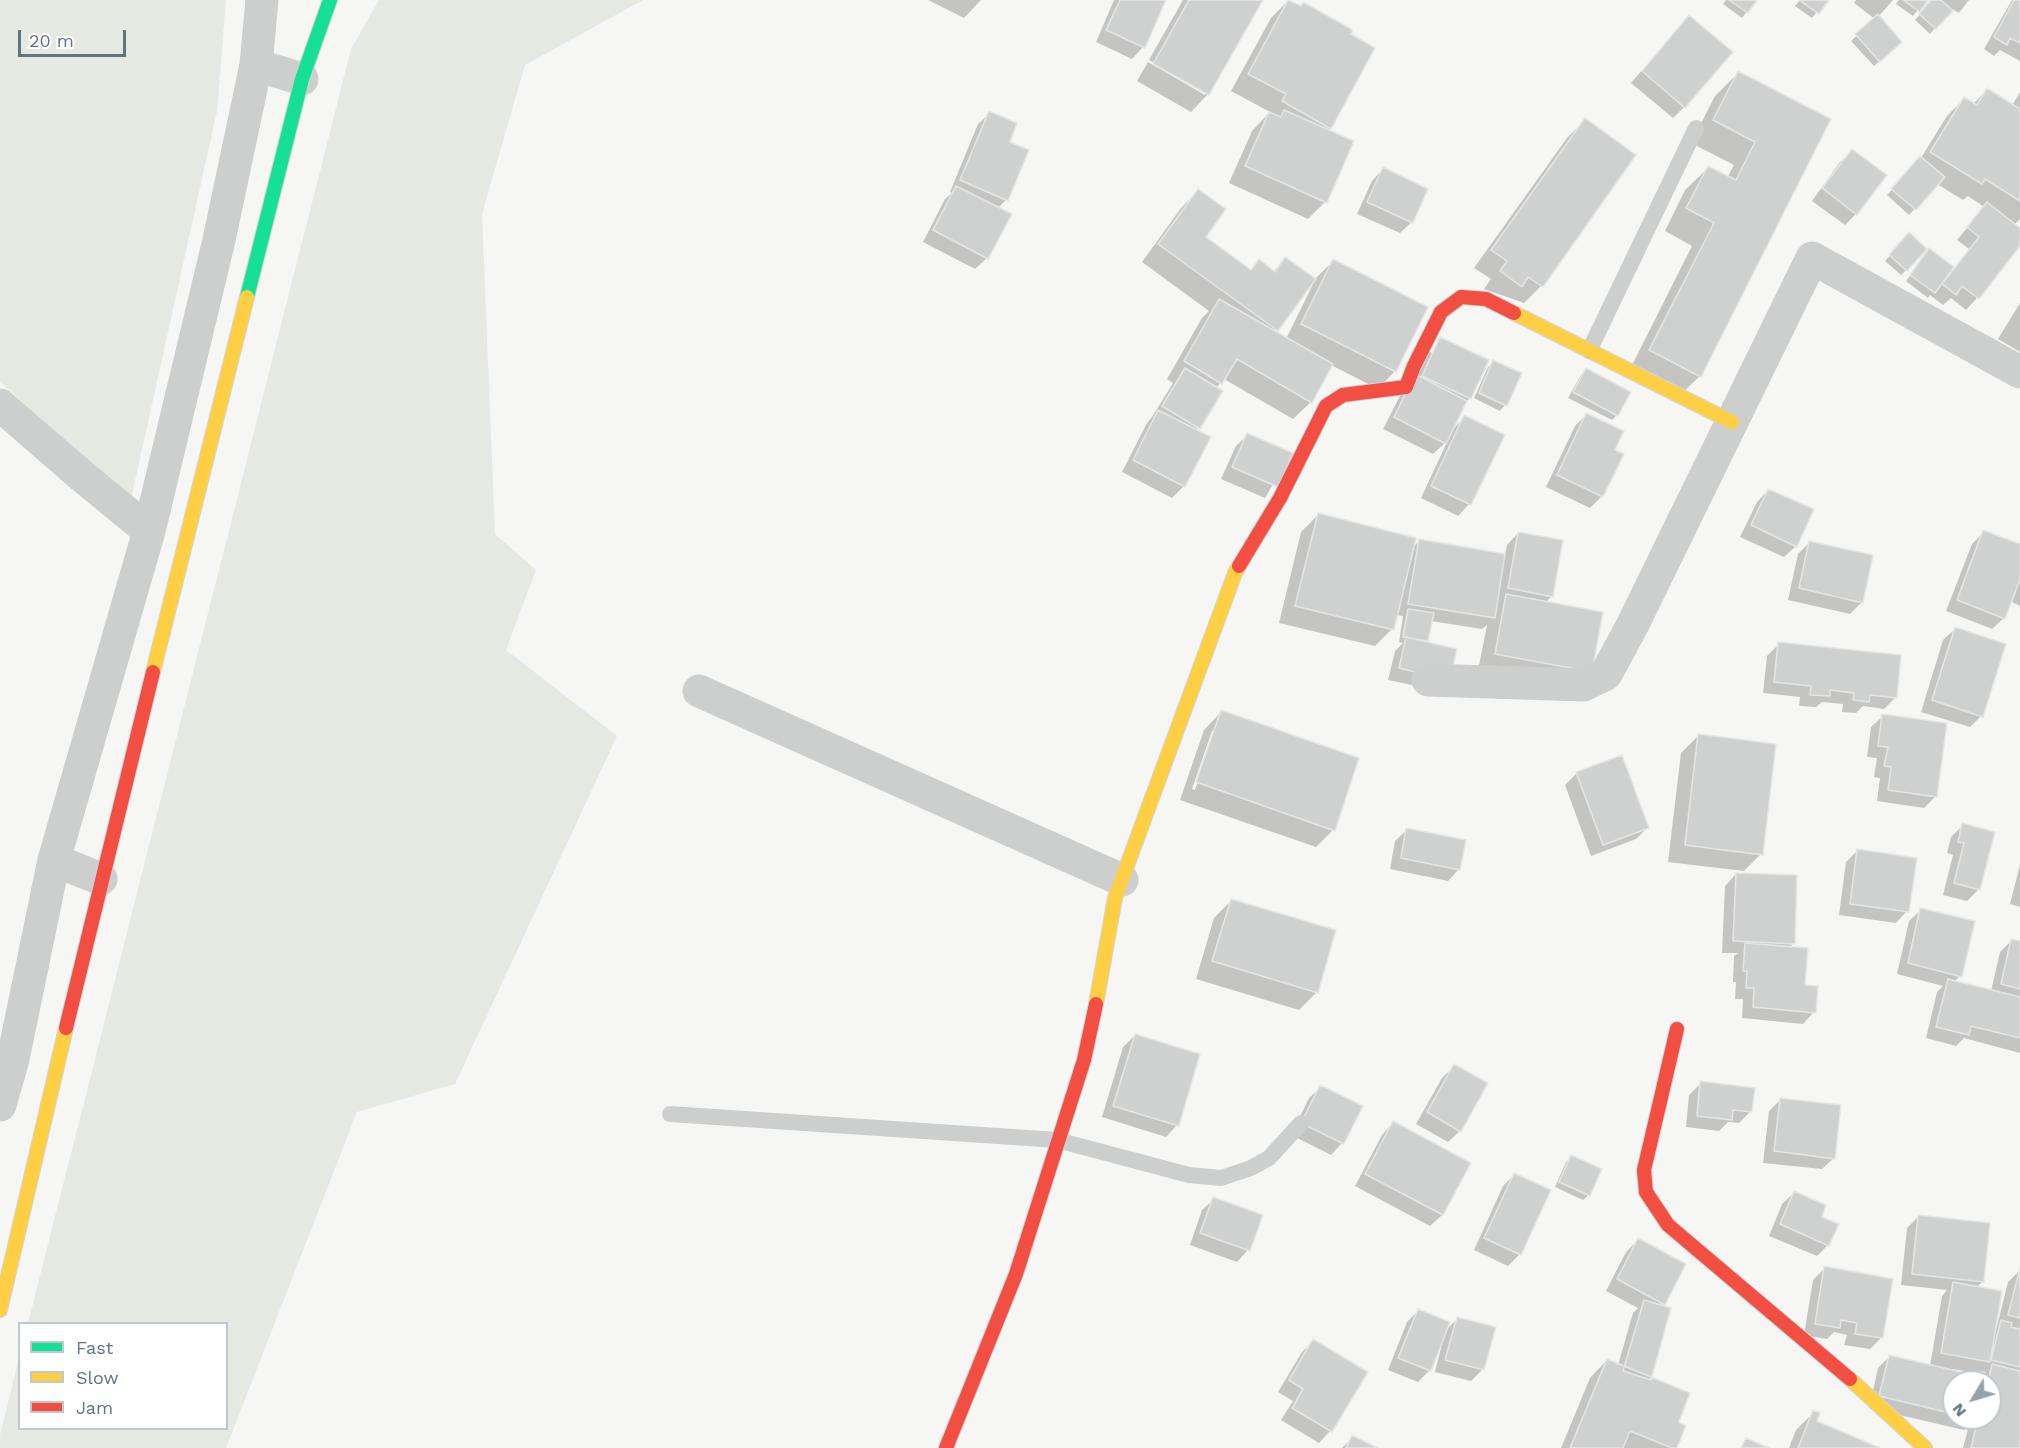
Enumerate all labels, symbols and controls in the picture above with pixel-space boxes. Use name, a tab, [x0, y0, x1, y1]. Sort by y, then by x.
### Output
scale bar	[21, 18, 129, 56]
text: 20 m	[29, 30, 74, 51]
legend	[18, 1322, 228, 1430]
text: Fast	[76, 1337, 113, 1358]
text: Slow	[76, 1367, 119, 1388]
north arrow	[1942, 1370, 2002, 1430]
text: Jam	[76, 1397, 113, 1418]
text: N	[1948, 1400, 1970, 1421]

